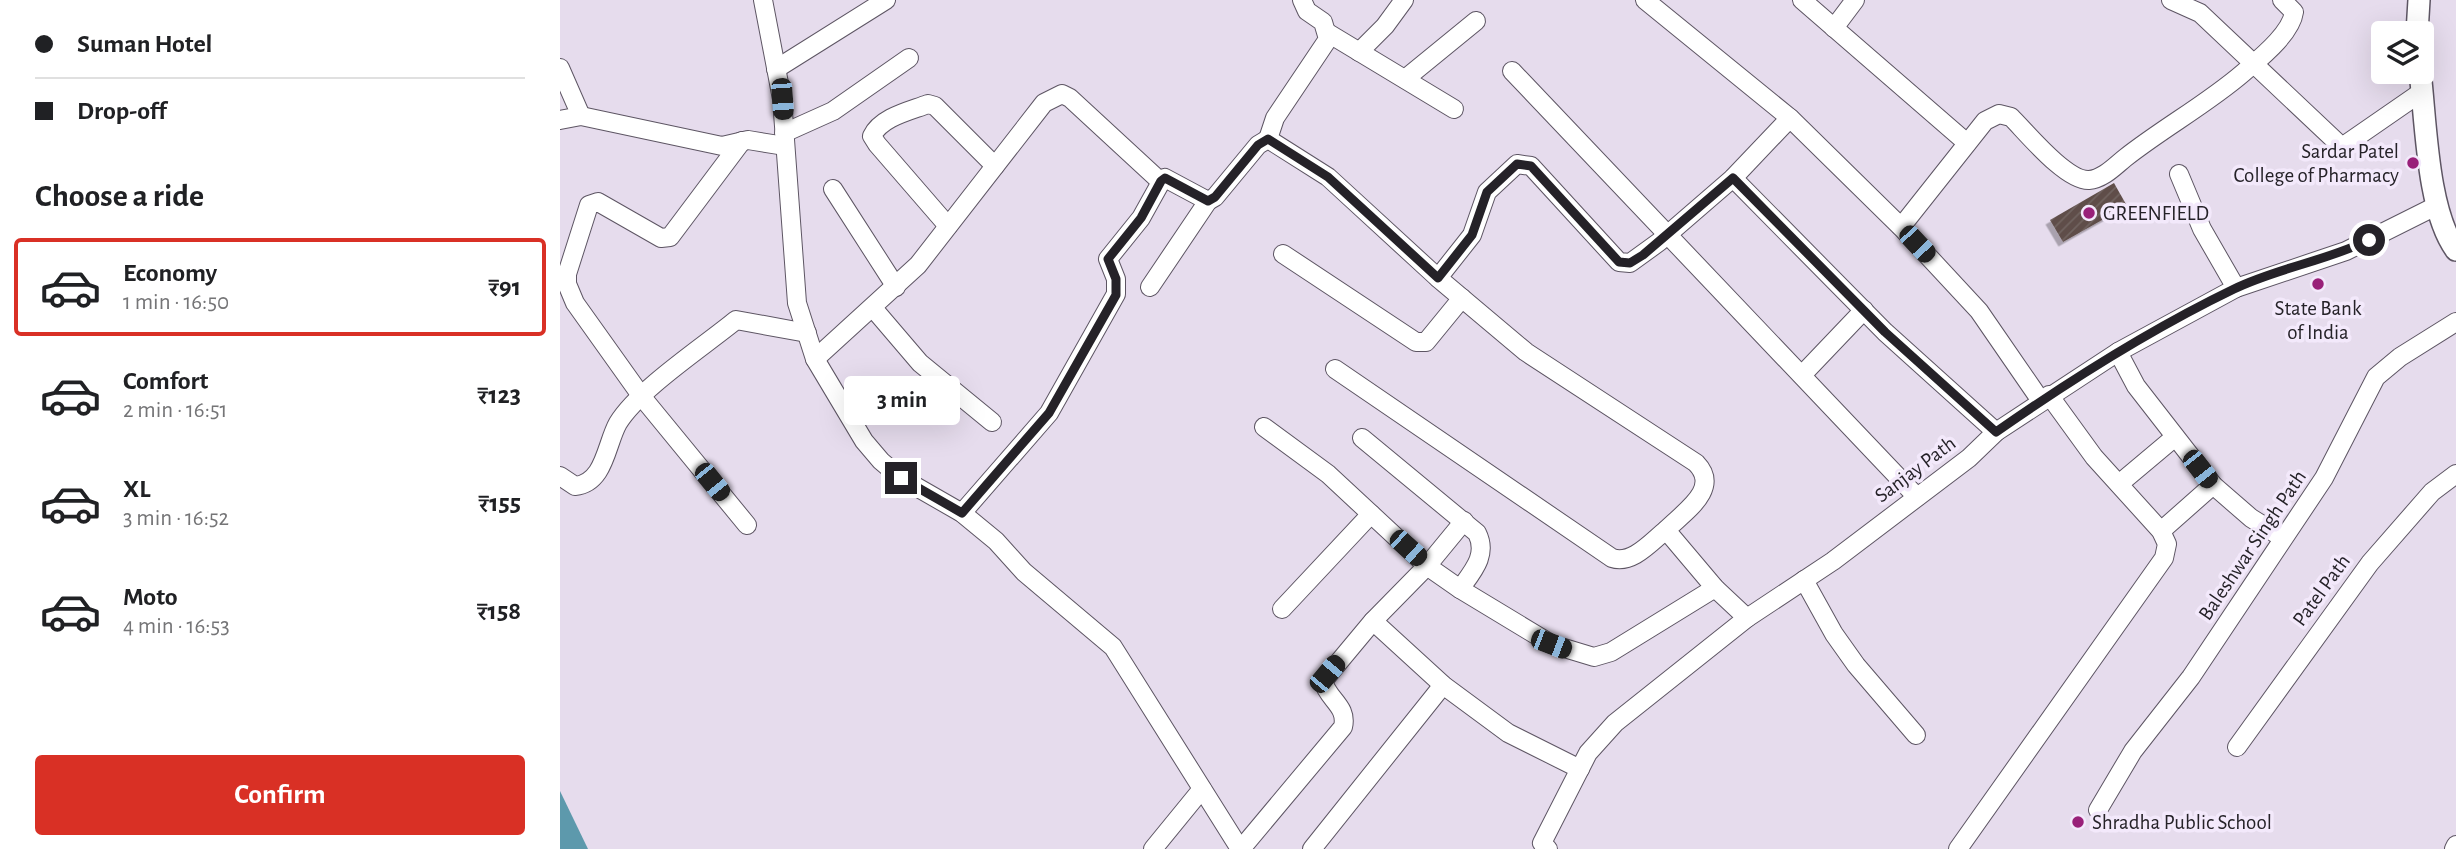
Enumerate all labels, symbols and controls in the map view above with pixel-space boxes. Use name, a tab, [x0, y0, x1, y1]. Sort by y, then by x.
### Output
map controls	[2371, 21, 2434, 84]
button: layers	[2371, 21, 2434, 84]
text: Suman Hotel	[77, 31, 212, 57]
car	[771, 77, 794, 121]
text: Drop-off	[77, 98, 166, 124]
place label: Sardar Patel College of Pharmacy	[2234, 141, 2399, 186]
marker: Sardar Patel College of Pharmacy	[2405, 155, 2421, 171]
text: Choose a ride	[35, 180, 204, 212]
place label: GREENFIELD	[2103, 203, 2209, 224]
marker: GREENFIELD	[2081, 205, 2097, 221]
car	[1895, 221, 1940, 267]
route start	[2353, 224, 2385, 256]
icon: car	[39, 256, 102, 319]
text: Economy	[123, 260, 217, 286]
text: ₹91	[488, 274, 521, 300]
marker: State Bank of India	[2310, 276, 2326, 292]
text: 1 min · 16:50	[123, 291, 229, 314]
place label: State Bank of India	[2274, 298, 2362, 343]
icon: car	[39, 364, 102, 427]
text: Comfort	[123, 368, 208, 394]
callout: 3 min	[843, 377, 959, 426]
text: ₹123	[477, 382, 521, 408]
text: 3 min	[877, 389, 927, 412]
text: 2 min · 16:51	[123, 399, 227, 422]
street label: Sanjay Path	[1871, 432, 1960, 506]
car	[2179, 446, 2222, 492]
car	[691, 459, 734, 505]
route end	[885, 462, 917, 494]
street label: Baleshwar Singh Path	[2195, 467, 2310, 624]
icon: car	[39, 472, 102, 535]
text: XL	[123, 476, 150, 502]
text: ₹155	[478, 490, 521, 516]
text: 3 min · 16:52	[123, 507, 229, 530]
car	[1386, 526, 1431, 570]
street label: Patel Path	[2289, 551, 2354, 630]
icon: car	[39, 580, 102, 643]
text: Moto	[123, 584, 178, 610]
text: ₹158	[477, 598, 521, 624]
text: 4 min · 16:53	[123, 615, 230, 638]
car	[1528, 627, 1575, 661]
car	[1306, 651, 1349, 697]
button: Confirm	[35, 755, 525, 835]
place label: Shradha Public School	[2092, 812, 2272, 833]
marker: Shradha Public School	[2070, 814, 2086, 830]

